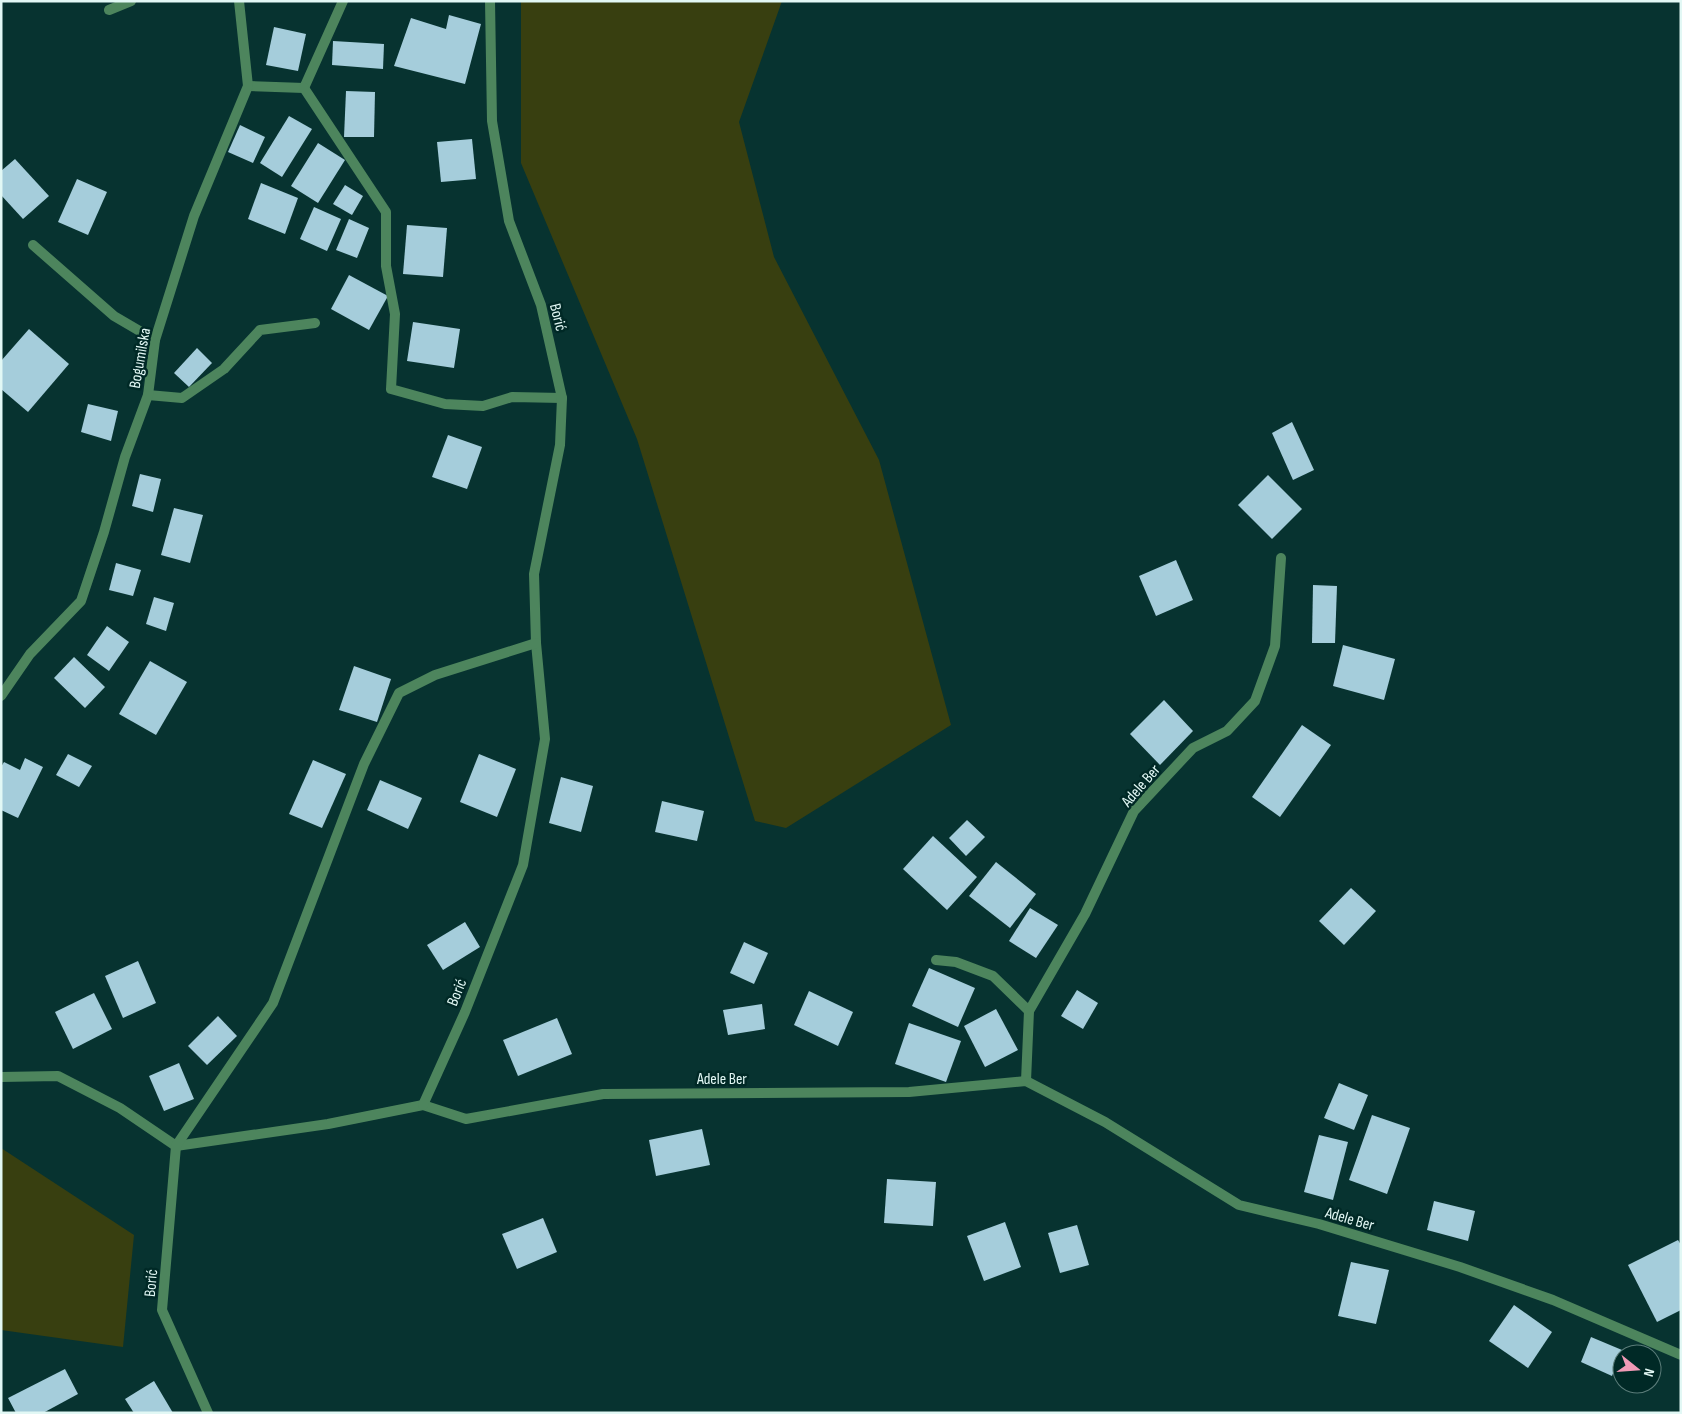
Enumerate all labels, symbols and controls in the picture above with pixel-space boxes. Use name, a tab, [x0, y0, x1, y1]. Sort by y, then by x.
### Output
street label: Borić	[545, 302, 570, 333]
street label: Bogumilska	[126, 327, 155, 390]
street label: Adele Ber	[1117, 761, 1165, 812]
street label: Borić	[443, 976, 471, 1009]
street label: Adele Ber	[696, 1070, 747, 1089]
street label: Adele Ber	[1322, 1203, 1377, 1236]
street label: Borić	[141, 1268, 162, 1298]
north arrow	[1612, 1344, 1662, 1394]
text: N	[1640, 1367, 1658, 1379]

